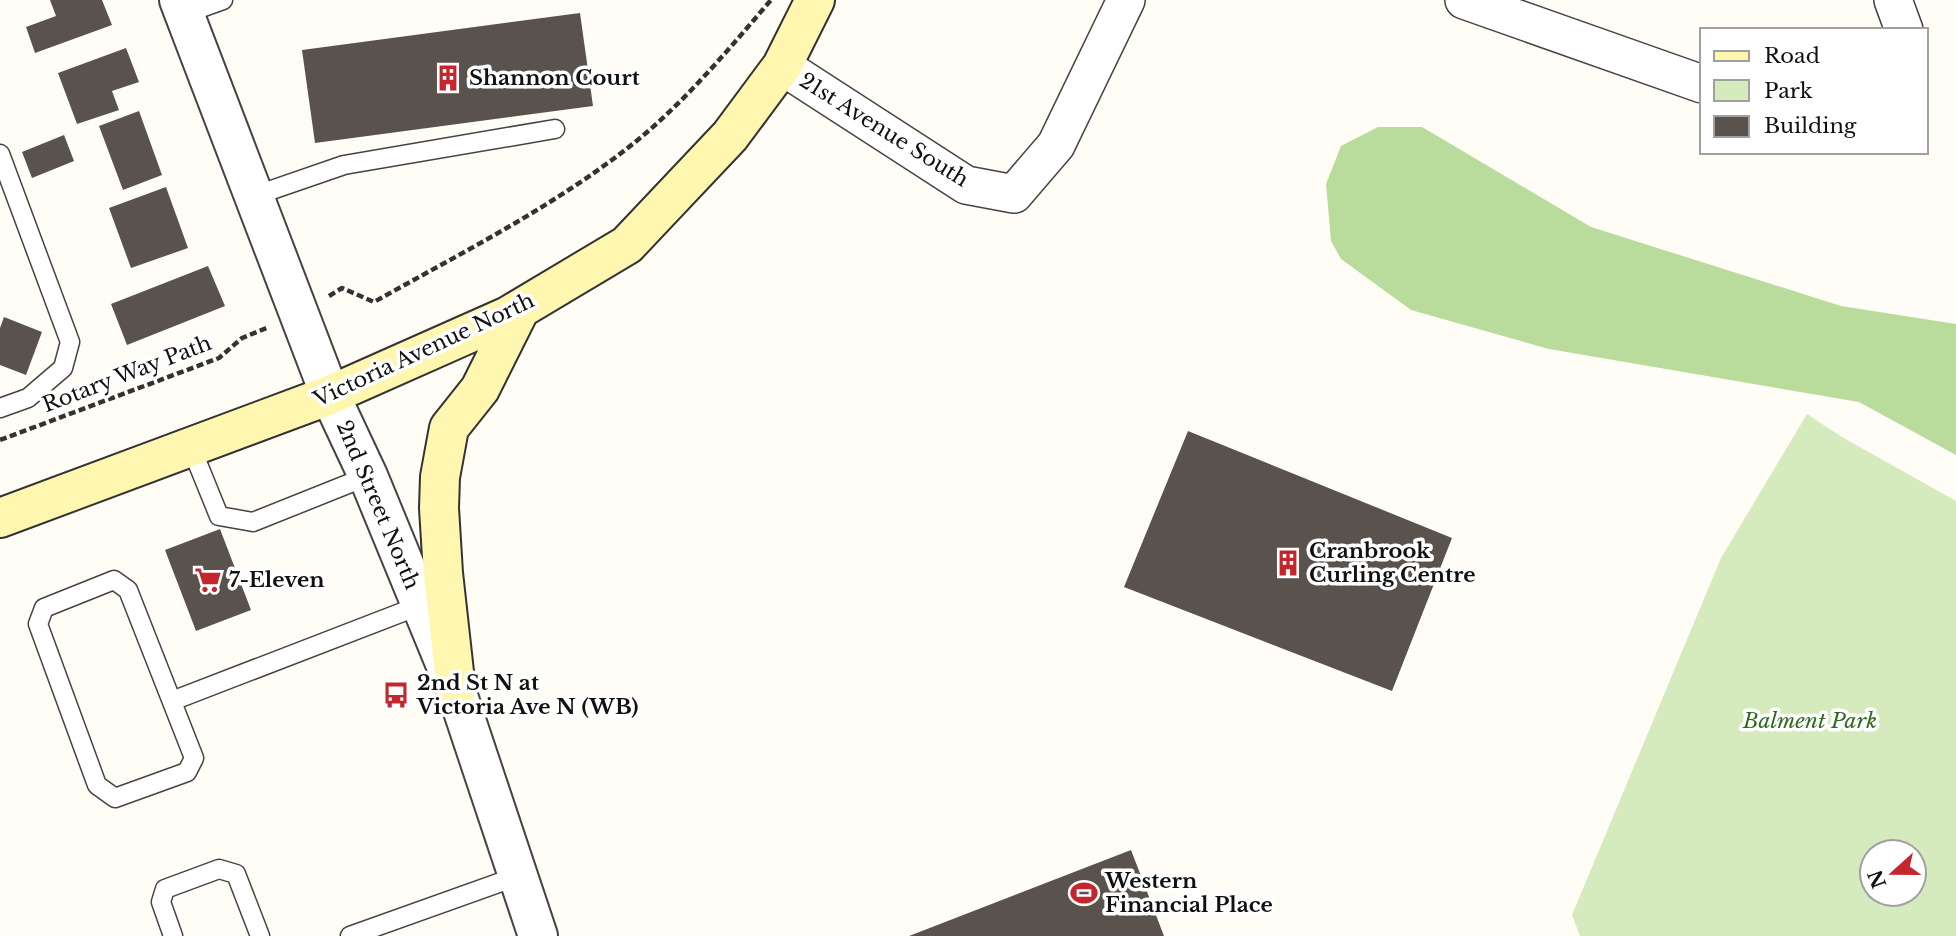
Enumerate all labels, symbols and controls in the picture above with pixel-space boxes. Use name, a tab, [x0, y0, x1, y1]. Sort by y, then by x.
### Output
legend	[1700, 28, 1928, 154]
text: Road	[1764, 43, 1820, 69]
building icon: Shannon Court	[433, 63, 463, 93]
place label: Shannon Court	[469, 65, 640, 91]
street label: 21st Avenue South	[795, 67, 973, 193]
text: Park	[1764, 78, 1813, 104]
text: Building	[1764, 113, 1857, 139]
street label: Victoria Avenue North	[309, 287, 539, 413]
street label: Rotary Way Path	[39, 330, 215, 418]
street label: 2nd Street North	[331, 417, 425, 593]
place label: Cranbrook Curling Centre	[1309, 538, 1476, 588]
building icon: Cranbrook Curling Centre	[1273, 548, 1303, 578]
supermarket icon: 7-Eleven	[193, 565, 223, 595]
place label: 7-Eleven	[229, 567, 324, 593]
place label: 2nd St N at Victoria Ave N (WB)	[416, 670, 638, 720]
bus stop icon: 2nd St N at Victoria Ave N (WB)	[381, 680, 411, 710]
park label: Balment Park	[1742, 708, 1877, 734]
north arrow	[1858, 838, 1928, 908]
text: N	[1864, 866, 1892, 891]
place label: Western Financial Place	[1104, 868, 1273, 918]
sports icon: Western Financial Place	[1069, 878, 1099, 908]

